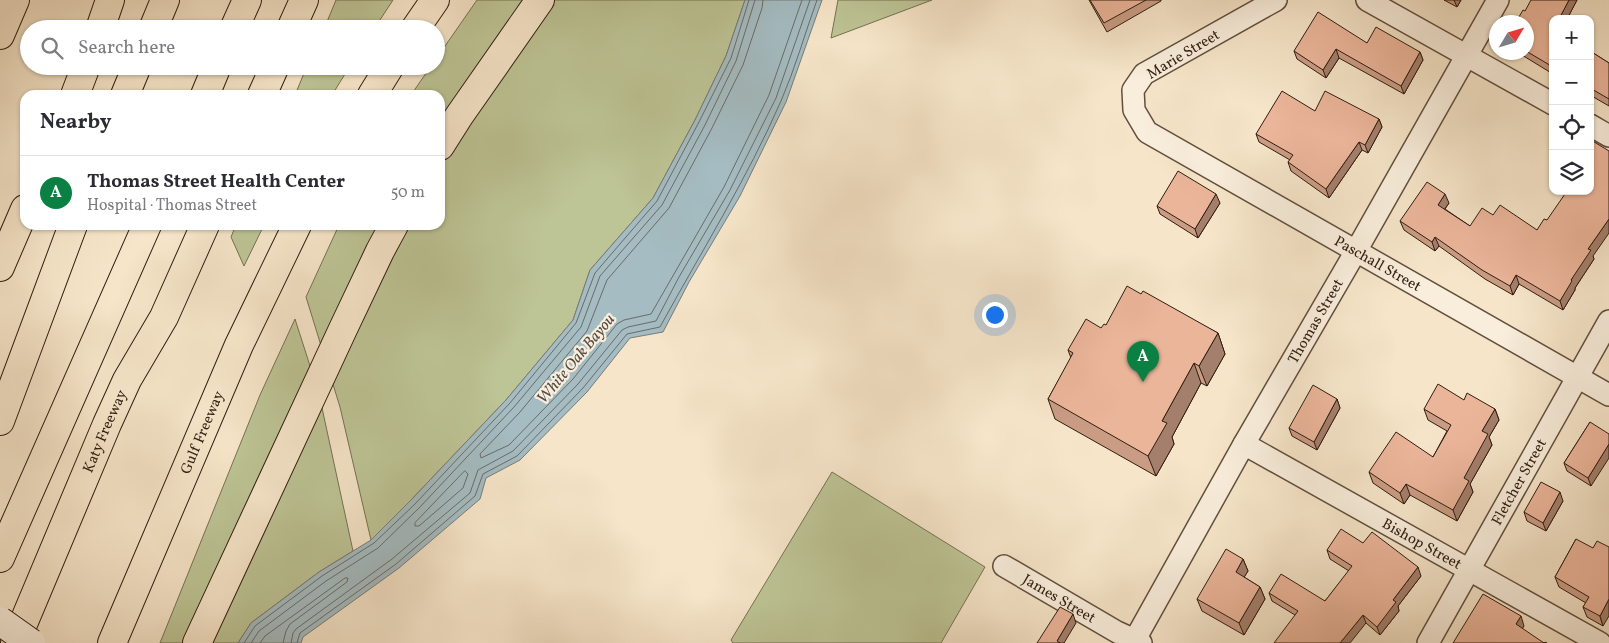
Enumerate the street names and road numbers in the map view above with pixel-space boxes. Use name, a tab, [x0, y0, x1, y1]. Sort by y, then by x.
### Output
street label: Marie Street	[1143, 25, 1224, 85]
street label: Paschall Street	[1330, 232, 1424, 298]
street label: Thomas Street	[1284, 275, 1350, 368]
street label: Katy Freeway	[79, 387, 133, 476]
street label: Gulf Freeway	[176, 388, 230, 478]
street label: Fletcher Street	[1487, 435, 1553, 530]
street label: Bishop Street	[1378, 514, 1465, 576]
street label: James Street	[1018, 570, 1099, 629]

